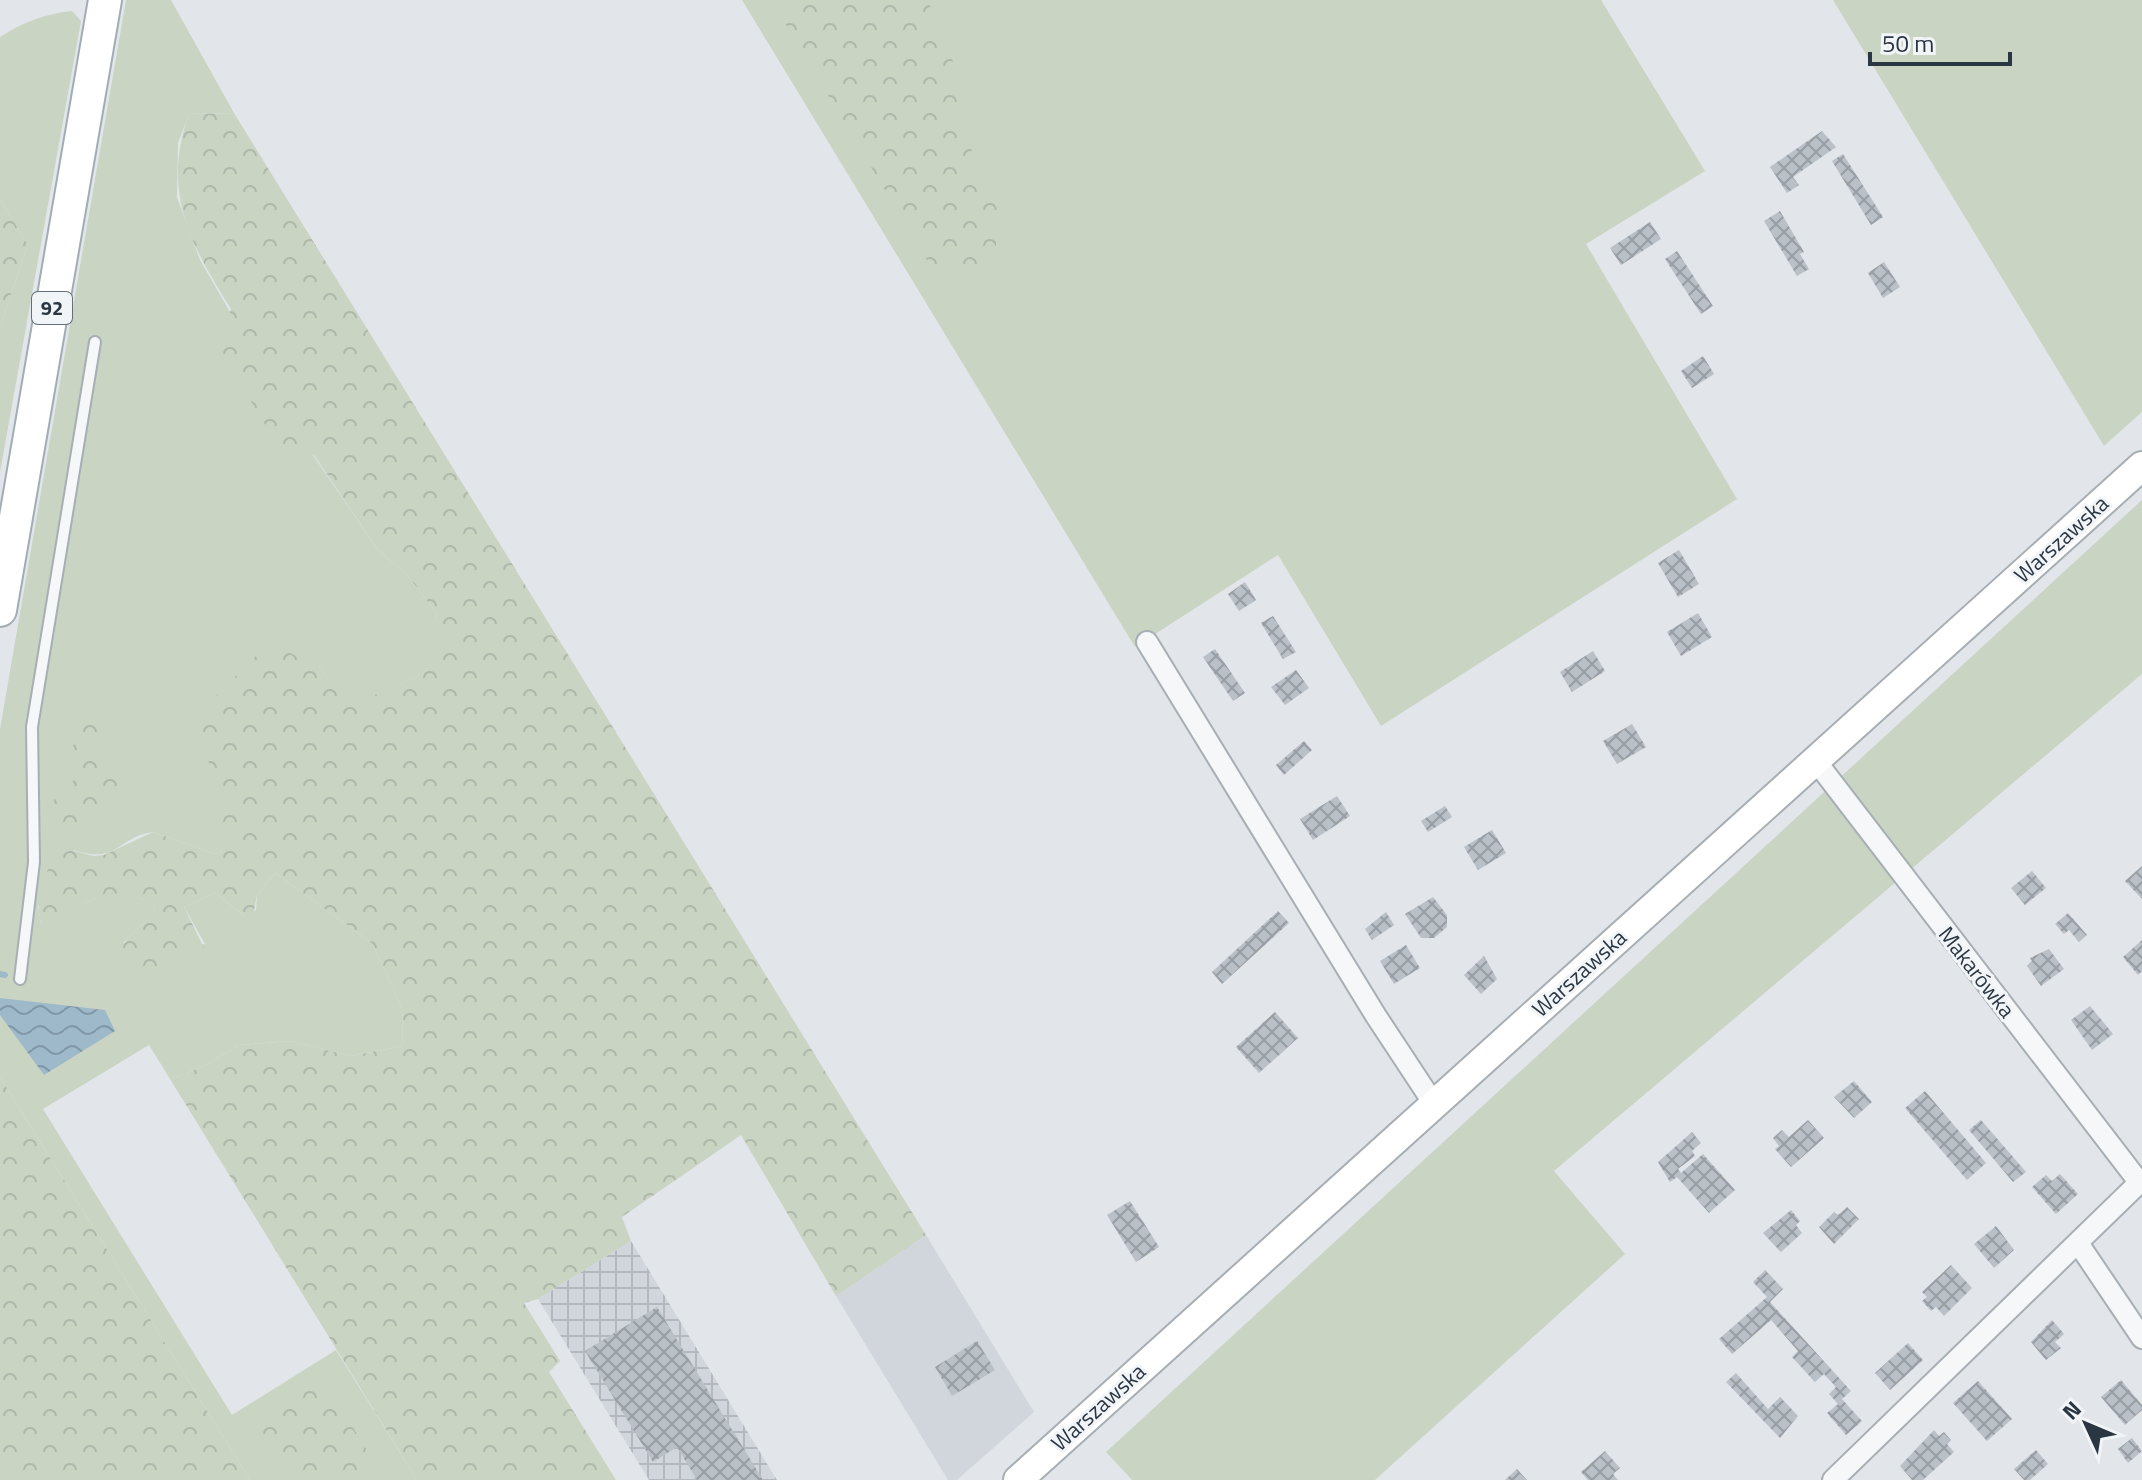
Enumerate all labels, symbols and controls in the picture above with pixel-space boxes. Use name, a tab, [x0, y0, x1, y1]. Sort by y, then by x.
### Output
scale bar	[1870, 16, 2010, 66]
text: 50 m	[1882, 25, 1934, 61]
road number: 92	[32, 292, 72, 324]
street label: Warszawska	[2006, 487, 2116, 591]
street label: Makarówka	[1930, 919, 2024, 1025]
street label: Warszawska	[1524, 921, 1634, 1025]
street label: Warszawska	[1043, 1355, 1153, 1459]
north arrow	[2046, 1384, 2126, 1464]
text: N	[2054, 1393, 2089, 1427]

